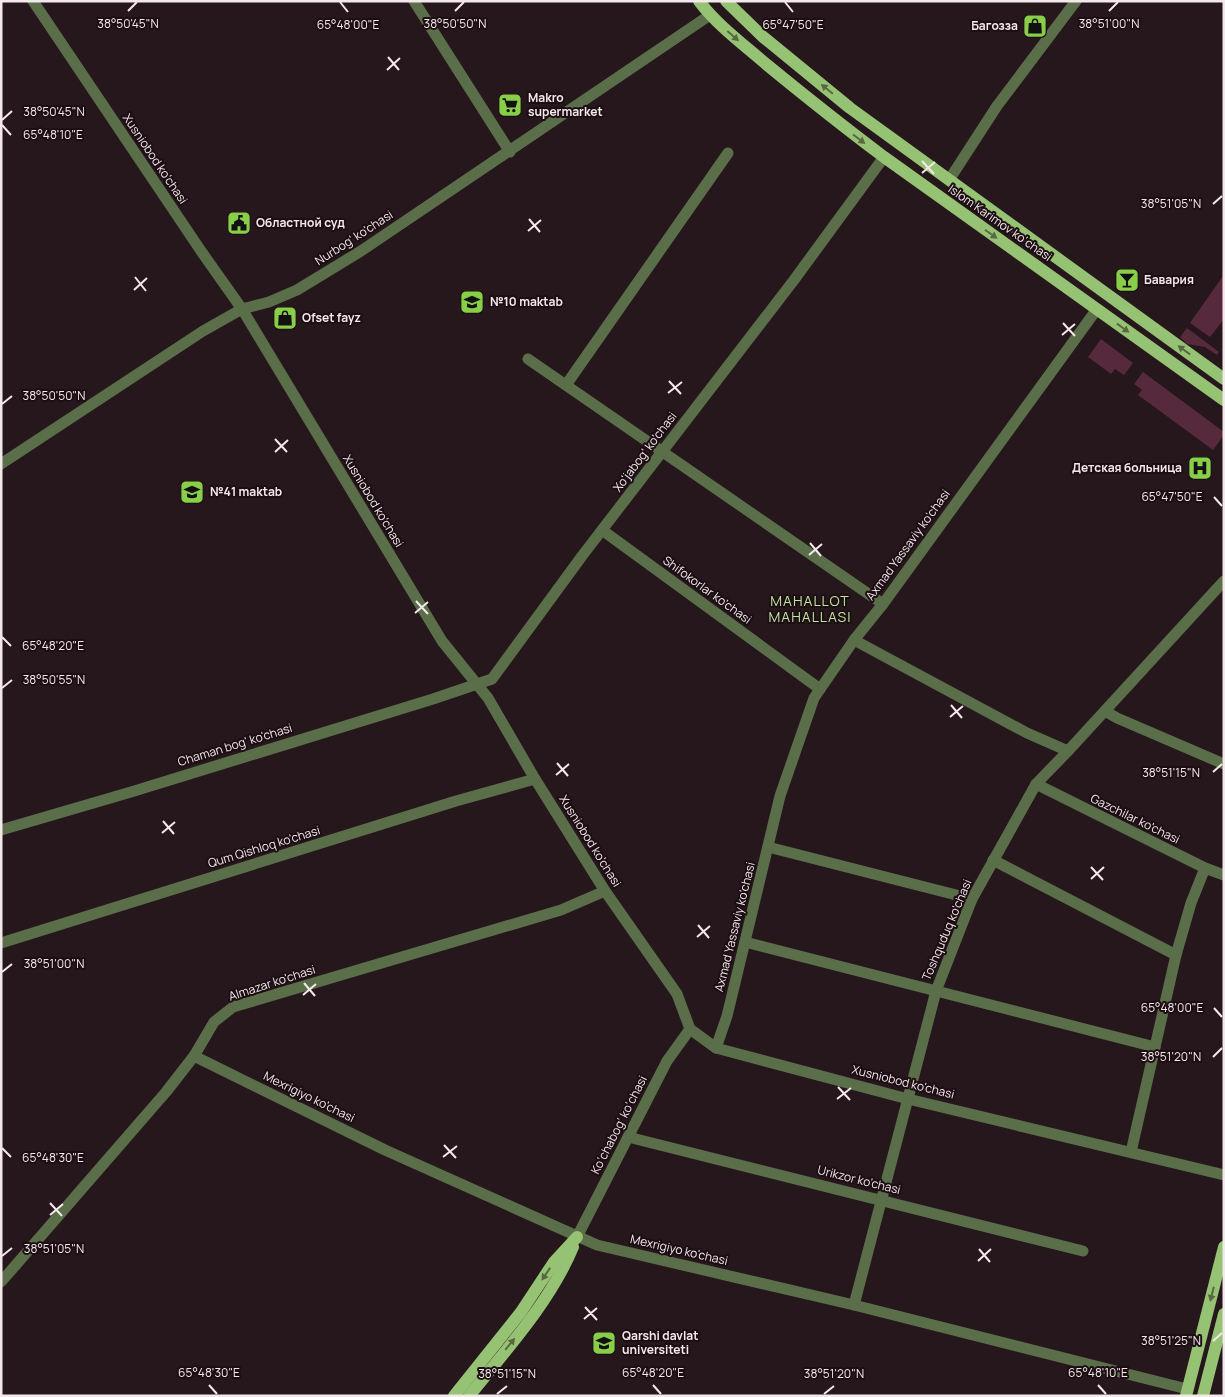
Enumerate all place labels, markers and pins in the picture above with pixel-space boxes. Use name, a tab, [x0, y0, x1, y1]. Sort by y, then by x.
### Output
shop icon: Багозза	[1022, 13, 1048, 39]
place label: Багозза	[971, 17, 1018, 34]
place label: Makro supermarket	[528, 89, 603, 120]
supermarket icon: Makro supermarket	[497, 92, 523, 118]
public building icon: Областной суд	[226, 210, 252, 236]
place label: Областной суд	[256, 214, 345, 231]
bar icon: Бавария	[1114, 267, 1140, 293]
place label: Бавария	[1144, 271, 1194, 288]
school or university icon: №10 maktab	[459, 289, 485, 315]
place label: №10 maktab	[490, 293, 563, 310]
shop icon: Ofset fayz	[272, 305, 298, 331]
place label: Ofset fayz	[302, 309, 361, 326]
hospital icon: Детская больница	[1187, 455, 1213, 481]
place label: Детская больница	[1072, 459, 1182, 476]
school or university icon: №41 maktab	[179, 479, 205, 505]
place label: №41 maktab	[210, 483, 282, 500]
place label: Qarshi davlat universiteti	[622, 1327, 698, 1358]
school or university icon: Qarshi davlat universiteti	[591, 1330, 617, 1356]

